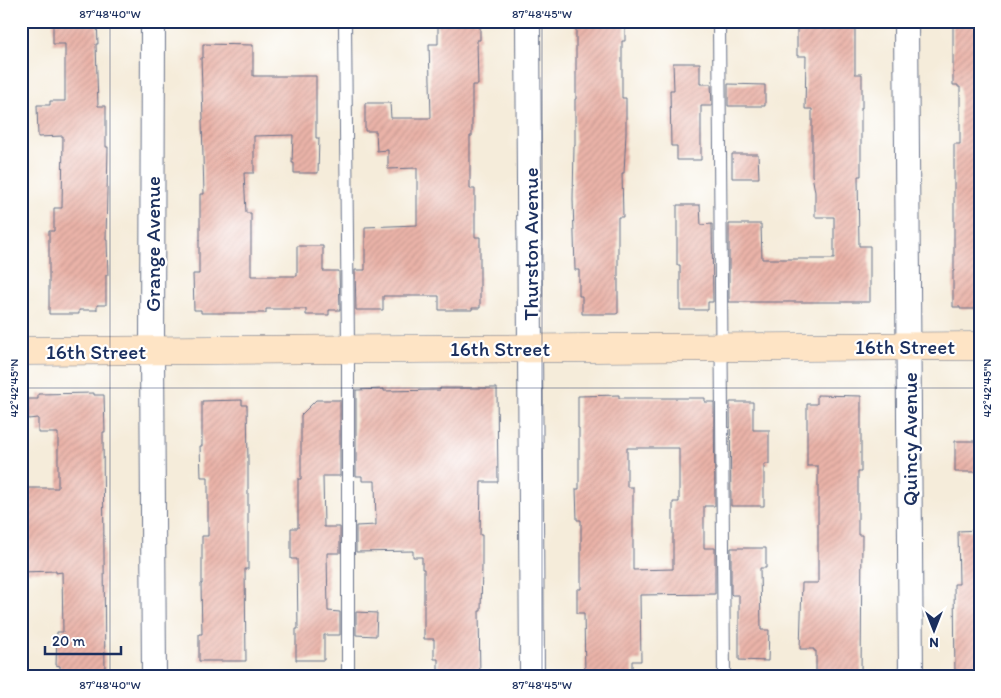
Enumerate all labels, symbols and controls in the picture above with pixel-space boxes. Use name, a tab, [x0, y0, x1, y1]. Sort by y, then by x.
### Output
text: 87°48'40"W	[79, 7, 141, 21]
text: 87°48'45"W	[512, 7, 572, 21]
street label: Thurston Avenue	[518, 167, 543, 321]
street label: Grange Avenue	[140, 176, 165, 312]
street label: 16th Street	[855, 334, 955, 359]
street label: 16th Street	[450, 336, 550, 361]
street label: 16th Street	[46, 339, 146, 364]
text: 42°42'45"N	[7, 359, 21, 417]
text: 42°42'45"N	[980, 359, 994, 417]
street label: Quincy Avenue	[897, 372, 922, 506]
north arrow	[908, 606, 958, 656]
scale bar	[45, 623, 121, 655]
text: 20 m	[52, 632, 86, 650]
text: N	[929, 634, 939, 651]
text: 87°48'40"W	[79, 678, 141, 692]
text: 87°48'45"W	[512, 678, 572, 692]

